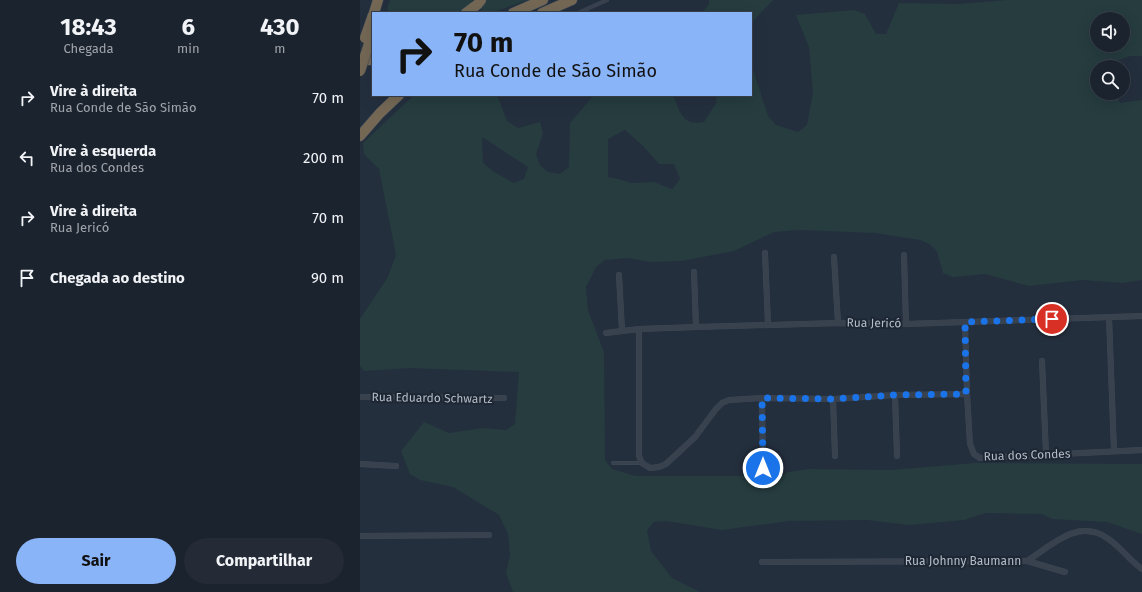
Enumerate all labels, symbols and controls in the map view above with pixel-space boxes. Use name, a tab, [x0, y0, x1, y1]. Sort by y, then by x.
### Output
map controls	[1090, 12, 1130, 100]
button: sound	[1090, 12, 1130, 52]
text: 18:43	[60, 13, 117, 41]
text: 6	[182, 13, 195, 41]
text: 430	[260, 13, 300, 41]
text: 70 m	[454, 26, 513, 59]
icon: right	[388, 28, 440, 80]
text: Chegada	[63, 41, 114, 56]
text: min	[177, 41, 200, 56]
text: m	[274, 41, 285, 56]
text: Rua Conde de São Simão	[454, 60, 657, 82]
button: search	[1090, 60, 1130, 100]
text: Vire à direita	[50, 82, 137, 100]
icon: right	[16, 87, 38, 109]
text: 70 m	[312, 89, 344, 107]
text: Rua Conde de São Simão	[50, 100, 197, 115]
text: Vire à esquerda	[50, 142, 156, 160]
icon: left	[16, 147, 38, 169]
text: 200 m	[303, 149, 344, 167]
text: Rua dos Condes	[50, 160, 144, 175]
text: Vire à direita	[50, 202, 137, 220]
icon: right	[16, 207, 38, 229]
text: 70 m	[312, 209, 344, 227]
text: Rua Jericó	[50, 220, 109, 235]
icon: arrive	[16, 267, 38, 289]
text: Chegada ao destino	[50, 269, 185, 287]
text: 90 m	[311, 269, 344, 287]
pin	[1035, 302, 1069, 336]
icon: arrive	[1041, 308, 1063, 330]
street label: Rua Jericó	[847, 316, 901, 330]
street label: Rua Eduardo Schwartz	[371, 390, 493, 406]
street label: Rua dos Condes	[983, 446, 1071, 464]
position arrow	[742, 447, 784, 489]
button: Sair	[16, 538, 176, 584]
button: Compartilhar	[184, 538, 344, 584]
street label: Rua Johnny Baumann	[905, 554, 1021, 568]

